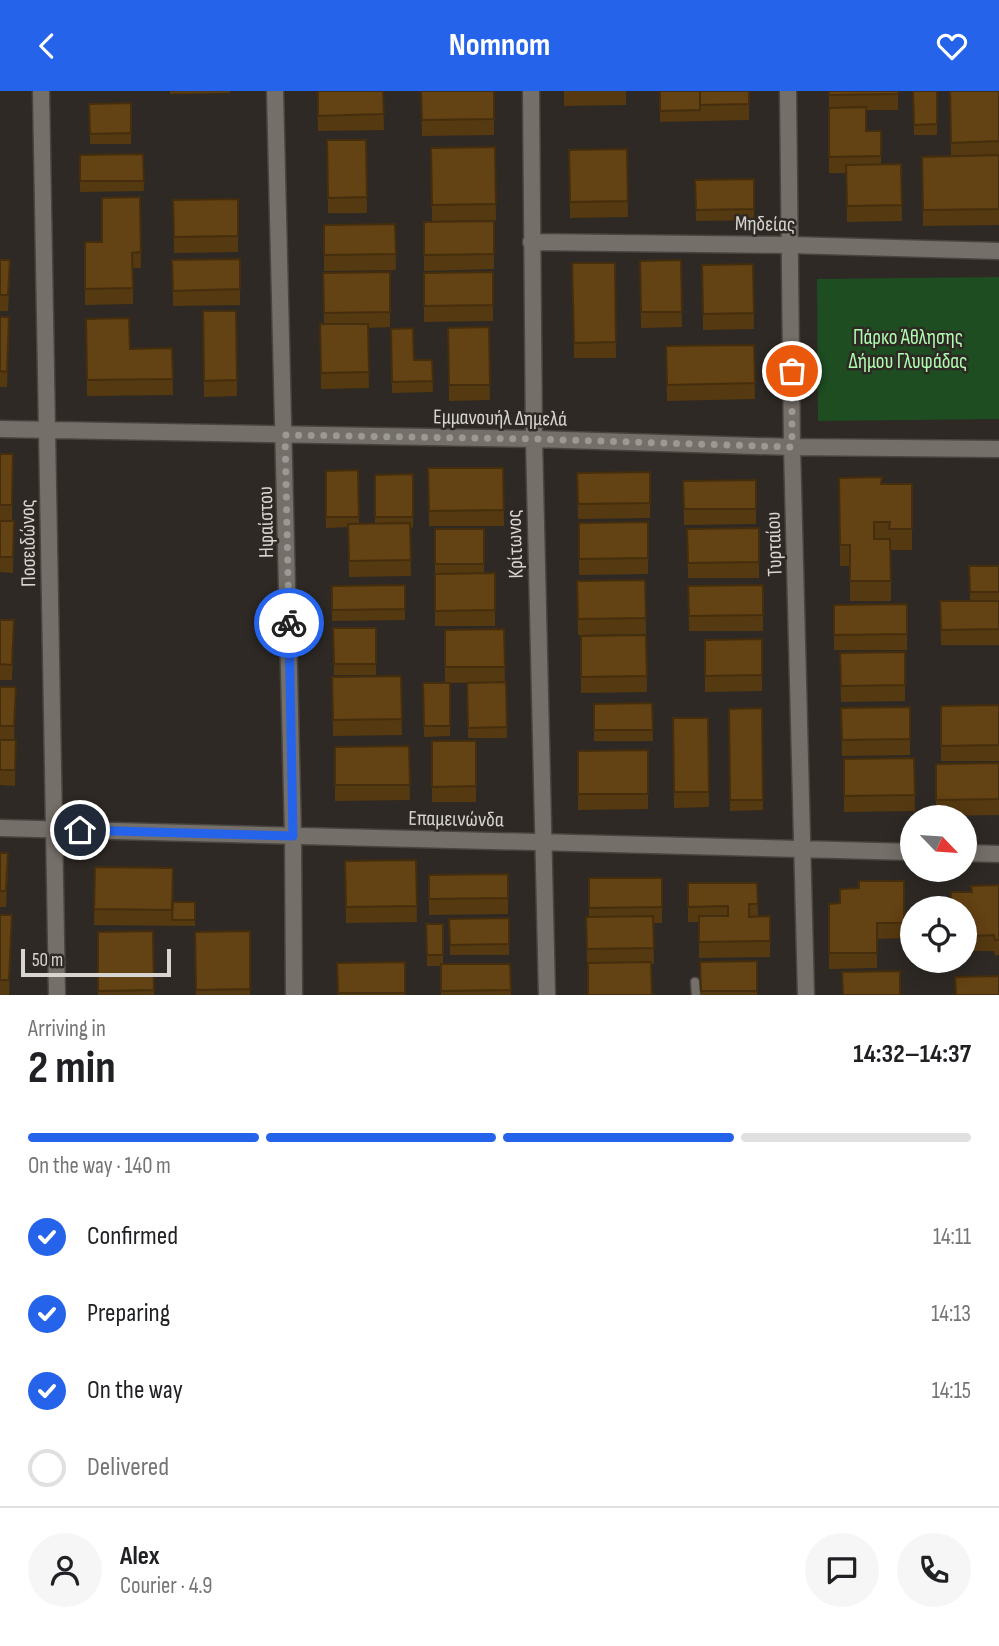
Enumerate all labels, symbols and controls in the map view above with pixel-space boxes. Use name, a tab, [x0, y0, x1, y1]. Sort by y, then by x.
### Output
text: Nomnom	[449, 26, 550, 65]
icon: back	[28, 27, 66, 65]
icon: heart	[933, 27, 971, 65]
street label: Μηδείας	[735, 211, 795, 237]
park label: Πάρκο Άθλησης Δήμου Γλυφάδας	[849, 325, 967, 374]
pin	[762, 341, 822, 401]
icon: bag	[773, 352, 811, 390]
street label: Εμμανουήλ Δημελά	[433, 404, 567, 432]
street label: Ηφαίστου	[253, 486, 279, 558]
street label: Ποσειδώνος	[15, 499, 41, 587]
street label: Κρίτωνος	[501, 509, 529, 579]
street label: Τυρταίου	[760, 511, 788, 577]
courier	[254, 588, 324, 658]
icon: bike	[270, 604, 308, 642]
pin	[50, 800, 110, 860]
north arrow	[900, 805, 976, 882]
map controls	[900, 805, 977, 973]
street label: Επαμεινώνδα	[408, 806, 504, 832]
icon: home	[61, 811, 99, 849]
button: locate	[900, 896, 977, 973]
scale bar	[21, 946, 172, 978]
text: 50 m	[32, 949, 63, 972]
text: Arriving in	[28, 1015, 106, 1043]
text: 14:32–14:37	[853, 1039, 971, 1070]
text: 2 min	[28, 1041, 116, 1096]
text: On the way · 140 m	[28, 1152, 171, 1180]
icon: check	[28, 1218, 66, 1256]
text: Confirmed	[87, 1221, 178, 1252]
text: 14:11	[933, 1223, 971, 1251]
icon: check	[28, 1295, 66, 1333]
text: Preparing	[87, 1298, 170, 1329]
text: 14:13	[931, 1300, 971, 1328]
icon: check	[28, 1372, 66, 1410]
text: On the way	[87, 1375, 183, 1406]
text: 14:15	[932, 1377, 971, 1405]
text: Delivered	[87, 1452, 169, 1483]
button: person	[28, 1533, 102, 1607]
button: chat	[805, 1533, 879, 1607]
button: phone	[897, 1533, 971, 1607]
text: Alex	[120, 1541, 160, 1572]
text: Courier · 4.9	[120, 1572, 212, 1600]

